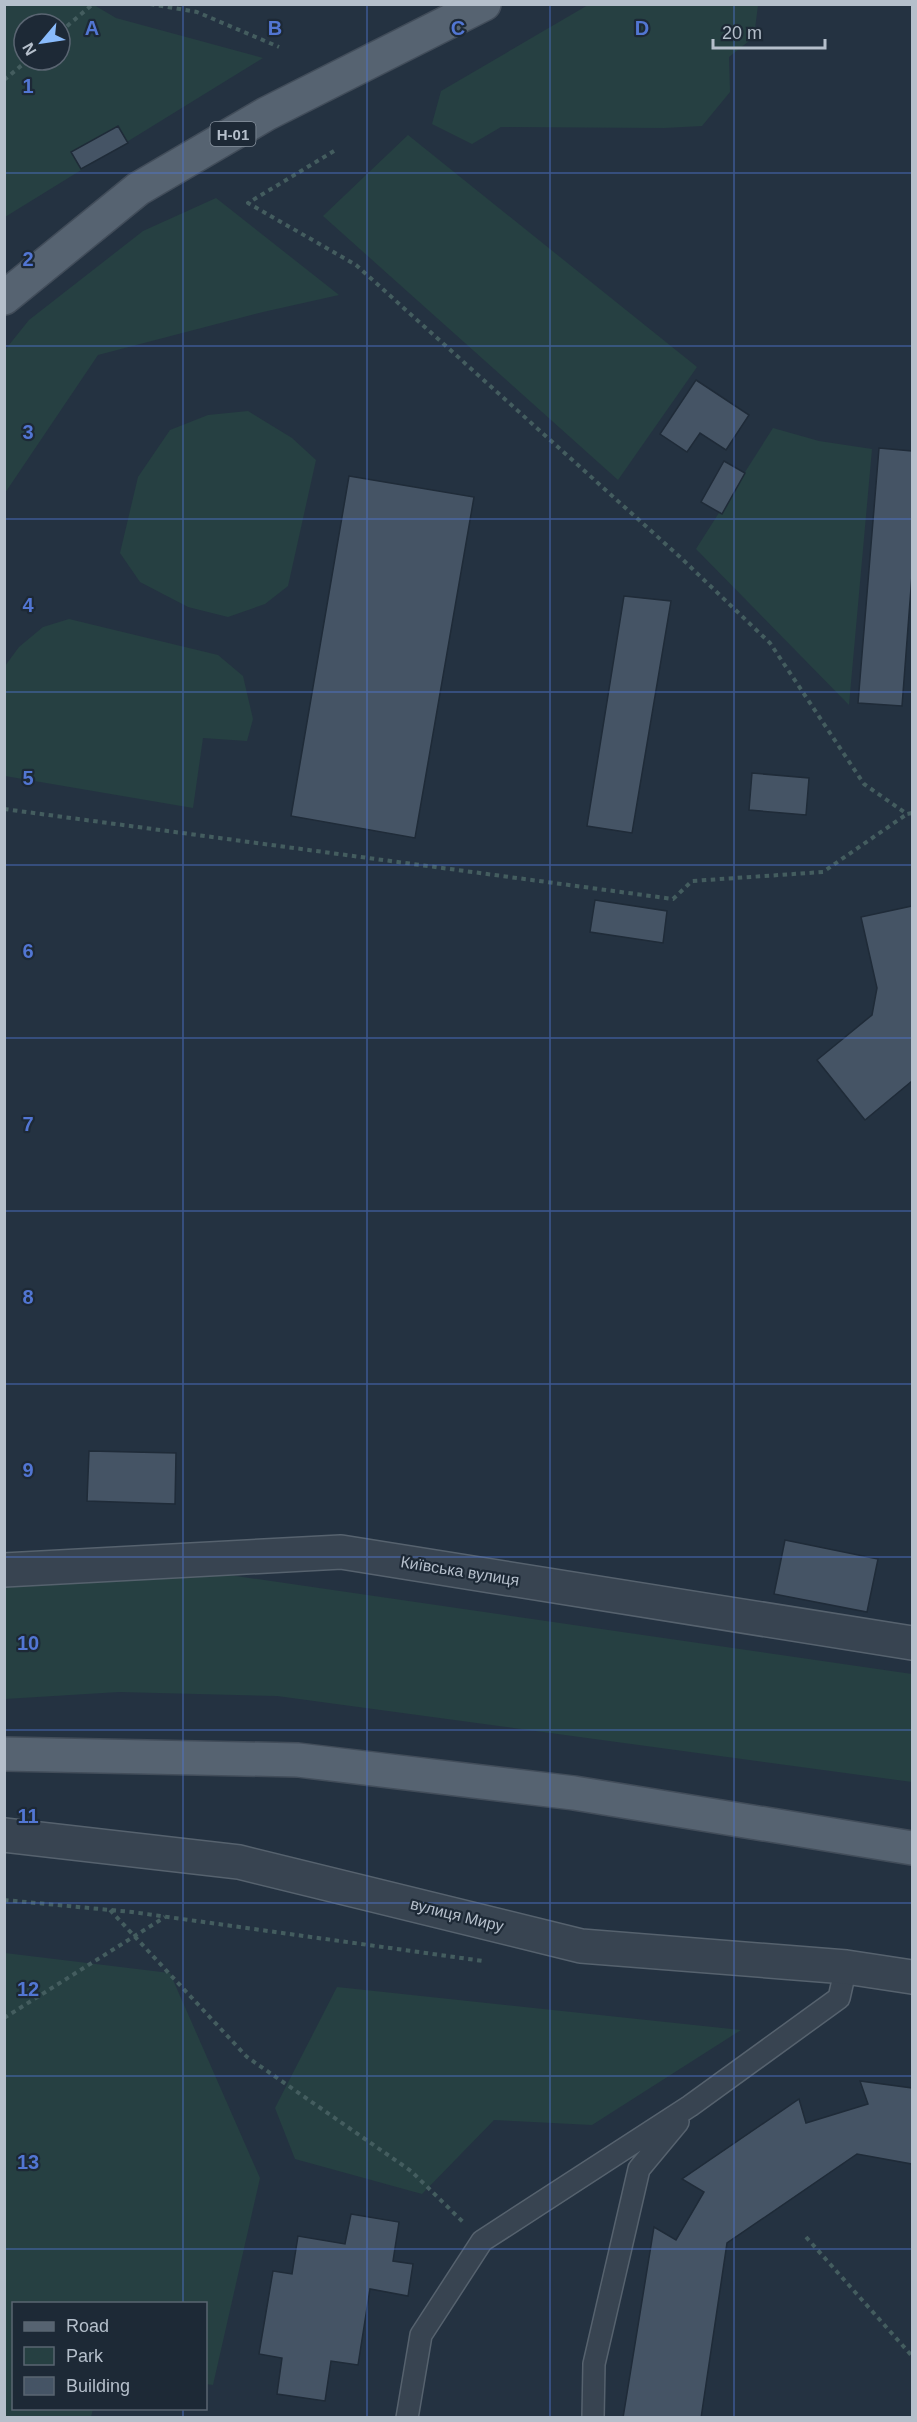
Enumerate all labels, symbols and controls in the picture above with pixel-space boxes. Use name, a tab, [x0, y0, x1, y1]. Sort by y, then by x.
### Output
north arrow	[12, 12, 72, 72]
scale bar	[713, 12, 826, 50]
text: A	[85, 17, 99, 39]
text: B	[268, 17, 282, 39]
text: C	[451, 17, 465, 39]
text: D	[635, 17, 649, 39]
text: 20 m	[722, 23, 762, 43]
text: N	[19, 40, 40, 58]
text: 1	[22, 75, 34, 97]
road number: Н-01	[210, 122, 256, 146]
text: 2	[22, 248, 34, 270]
text: 3	[22, 421, 34, 443]
text: 4	[22, 594, 34, 616]
text: 5	[22, 767, 34, 789]
text: 6	[22, 940, 34, 962]
text: 7	[22, 1113, 34, 1135]
text: 8	[22, 1286, 34, 1308]
text: 9	[22, 1459, 34, 1481]
street label: Київська вулиця	[399, 1553, 521, 1589]
text: 10	[17, 1632, 39, 1654]
text: 11	[17, 1805, 39, 1827]
street label: вулиця Миру	[409, 1895, 505, 1935]
text: 12	[17, 1978, 39, 2000]
text: 13	[17, 2151, 39, 2173]
legend	[12, 2302, 207, 2410]
text: Road	[66, 2316, 109, 2336]
text: Park	[66, 2346, 104, 2366]
text: Building	[66, 2376, 130, 2396]

